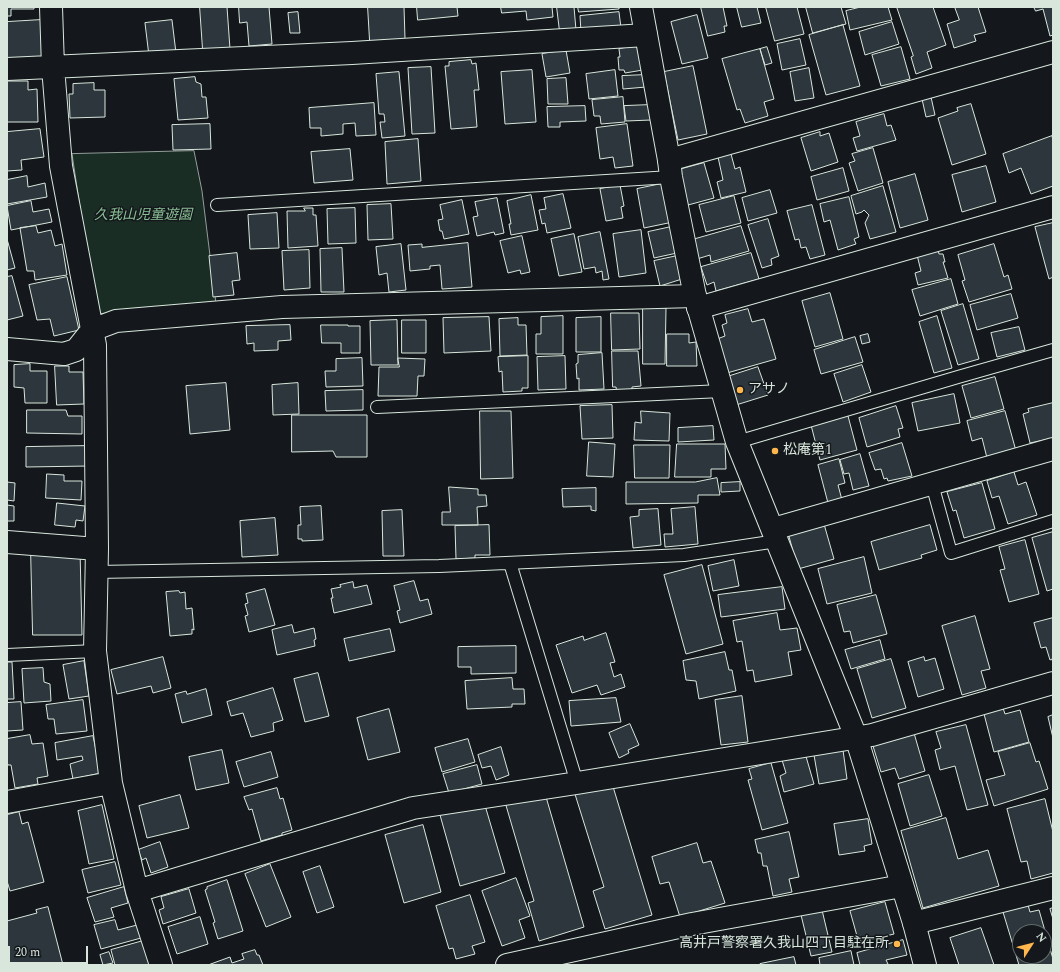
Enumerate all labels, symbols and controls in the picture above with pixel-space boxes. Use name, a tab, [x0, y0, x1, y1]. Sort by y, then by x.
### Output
park label: 久我山児童遊園	[94, 208, 192, 224]
place label: アサノ	[748, 382, 790, 398]
marker: アサノ	[735, 385, 745, 395]
place label: 松庵第1	[783, 443, 832, 459]
marker: 松庵第1	[770, 446, 780, 456]
north arrow	[1012, 924, 1052, 964]
text: N	[1032, 929, 1051, 946]
place label: 高井戸警察署久我山四丁目駐在所	[679, 936, 889, 952]
scale bar	[10, 938, 90, 964]
marker: 高井戸警察署久我山四丁目駐在所	[892, 939, 902, 949]
text: 20 m	[15, 943, 40, 962]

